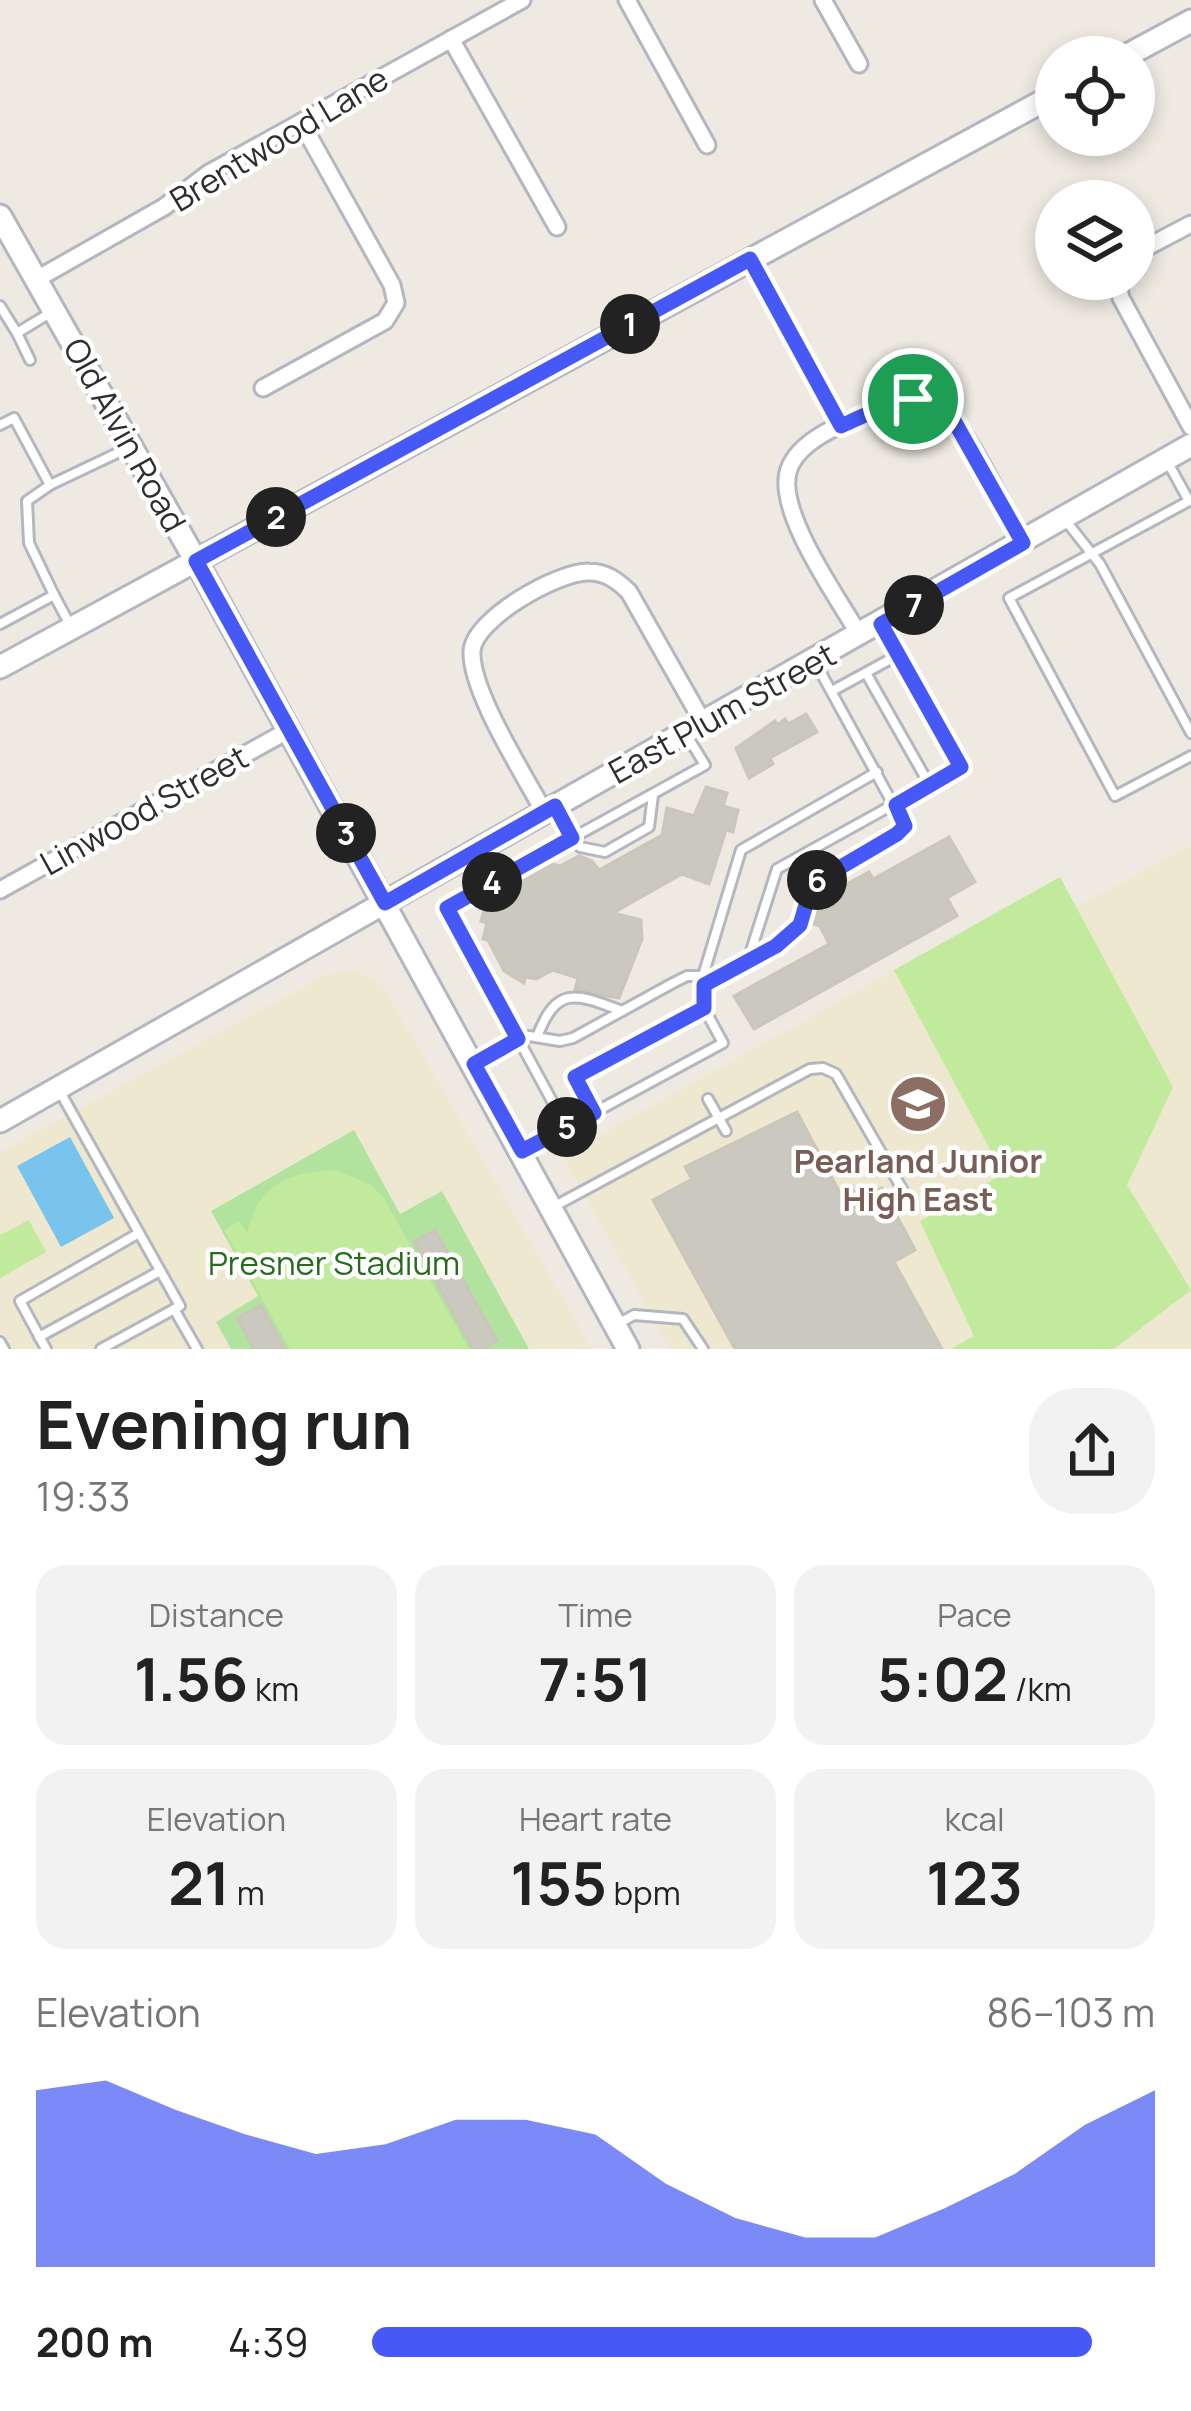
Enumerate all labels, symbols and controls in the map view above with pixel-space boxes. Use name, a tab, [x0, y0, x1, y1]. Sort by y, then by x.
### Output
map controls	[1035, 36, 1155, 300]
button: locate	[1035, 36, 1155, 156]
street label: Brentwood Lane	[161, 56, 396, 222]
button: layers	[1035, 180, 1155, 300]
pin: 1	[600, 294, 660, 354]
text: 1	[623, 301, 637, 346]
street label: Old Alvin Road	[54, 330, 197, 540]
pin	[862, 348, 964, 450]
icon: arrive	[880, 366, 946, 432]
pin: 2	[246, 487, 306, 547]
text: 2	[266, 494, 286, 539]
pin: 7	[884, 575, 944, 635]
text: 7	[905, 582, 923, 627]
street label: East Plum Street	[600, 632, 843, 794]
street label: Linwood Street	[32, 734, 256, 885]
pin: 3	[316, 803, 376, 863]
text: 3	[336, 810, 356, 855]
pin: 6	[787, 850, 847, 910]
pin: 4	[462, 852, 522, 912]
text: 6	[807, 857, 827, 902]
text: 4	[482, 859, 502, 904]
school or university icon: Pearland Junior High East	[887, 1073, 949, 1135]
pin: 5	[537, 1097, 597, 1157]
text: 5	[557, 1104, 577, 1149]
place label: Pearland Junior High East	[794, 1138, 1042, 1221]
park label: Presner Stadium	[208, 1240, 460, 1285]
text: Evening run	[36, 1379, 412, 1469]
button: share	[1029, 1388, 1155, 1514]
text: 19:33	[36, 1469, 130, 1523]
text: Distance	[149, 1592, 284, 1637]
text: Time	[558, 1592, 633, 1637]
text: Pace	[937, 1592, 1012, 1637]
text: 1.56	[134, 1637, 248, 1719]
text: 7:51	[539, 1637, 653, 1719]
text: 5:02	[877, 1637, 1008, 1719]
text: km	[248, 1666, 299, 1711]
text: /km	[1008, 1666, 1072, 1711]
text: Elevation	[147, 1796, 286, 1841]
text: Heart rate	[519, 1796, 672, 1841]
text: kcal	[944, 1796, 1005, 1841]
text: 21	[168, 1841, 230, 1923]
text: 155	[510, 1841, 607, 1923]
text: 123	[926, 1841, 1023, 1923]
text: m	[230, 1870, 265, 1915]
text: bpm	[607, 1870, 681, 1915]
text: Elevation	[36, 1985, 201, 2039]
text: 86–103 m	[986, 1985, 1155, 2039]
text: 200 m	[36, 2315, 153, 2369]
text: 4:39	[228, 2315, 308, 2369]

